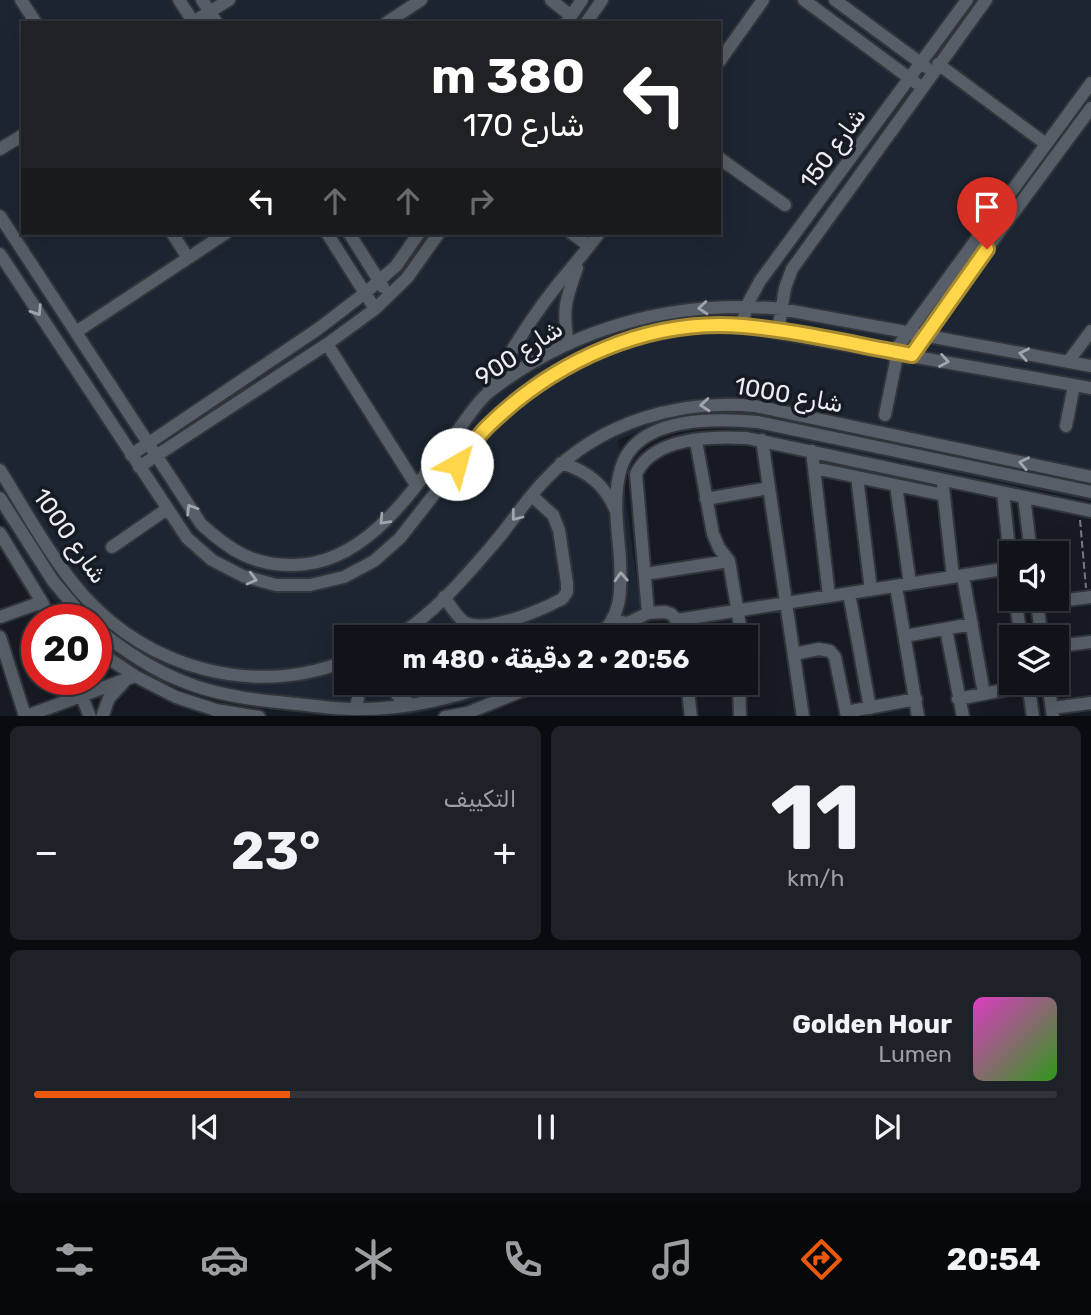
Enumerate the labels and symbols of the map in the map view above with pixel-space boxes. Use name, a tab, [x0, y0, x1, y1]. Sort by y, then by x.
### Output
street label: شارع 150	[794, 102, 873, 195]
pin	[957, 177, 1017, 249]
one-way arrow	[697, 300, 709, 315]
one-way arrow	[29, 303, 42, 316]
street label: شارع 900	[470, 314, 569, 393]
one-way arrow	[1018, 347, 1030, 362]
one-way arrow	[938, 353, 950, 368]
street label: شارع 1000	[732, 372, 845, 420]
one-way arrow	[699, 397, 710, 412]
position arrow	[420, 427, 494, 501]
one-way arrow	[1018, 457, 1030, 472]
street label: شارع 1000	[25, 483, 113, 590]
one-way arrow	[187, 504, 200, 517]
one-way arrow	[511, 509, 524, 521]
one-way arrow	[380, 512, 393, 525]
one-way arrow	[246, 570, 258, 585]
one-way arrow	[613, 571, 628, 582]
speed limit sign: 20	[21, 604, 112, 695]

